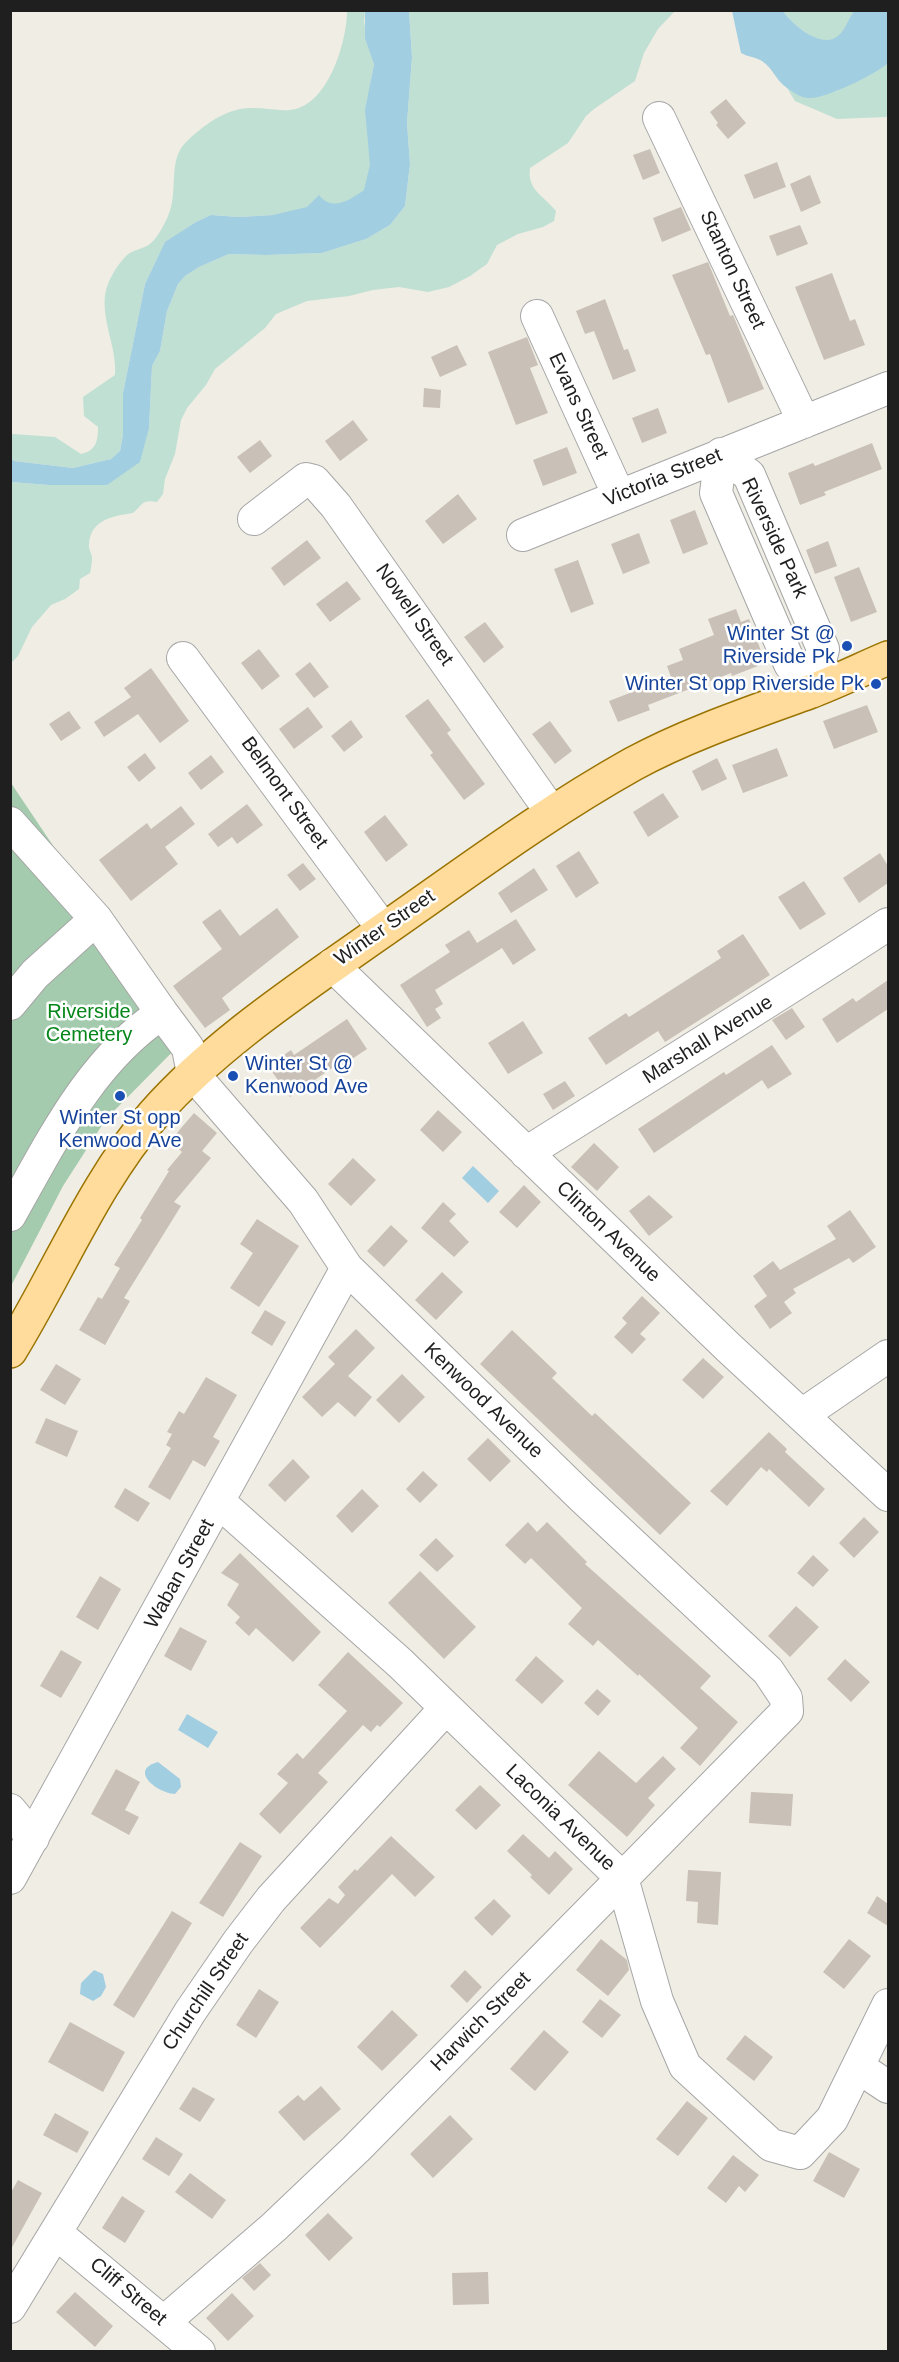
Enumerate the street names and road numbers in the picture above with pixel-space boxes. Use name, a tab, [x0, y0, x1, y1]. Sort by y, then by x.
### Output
street label: Stanton Street	[694, 207, 770, 333]
street label: Evans Street	[543, 349, 613, 463]
street label: Victoria Street	[600, 443, 726, 513]
street label: Riverside Park	[736, 474, 812, 602]
street label: Nowell Street	[370, 559, 458, 671]
street label: Belmont Street	[235, 732, 333, 854]
street label: Winter Street	[330, 885, 440, 971]
street label: Marshall Avenue	[639, 990, 777, 1090]
street label: Clinton Avenue	[551, 1176, 665, 1288]
street label: Kenwood Avenue	[418, 1338, 548, 1464]
street label: Waban Street	[140, 1515, 220, 1633]
street label: Laconia Avenue	[500, 1760, 620, 1876]
street label: Churchill Street	[158, 1929, 254, 2055]
street label: Harwich Street	[426, 1967, 536, 2077]
street label: Cliff Street	[85, 2253, 171, 2331]

